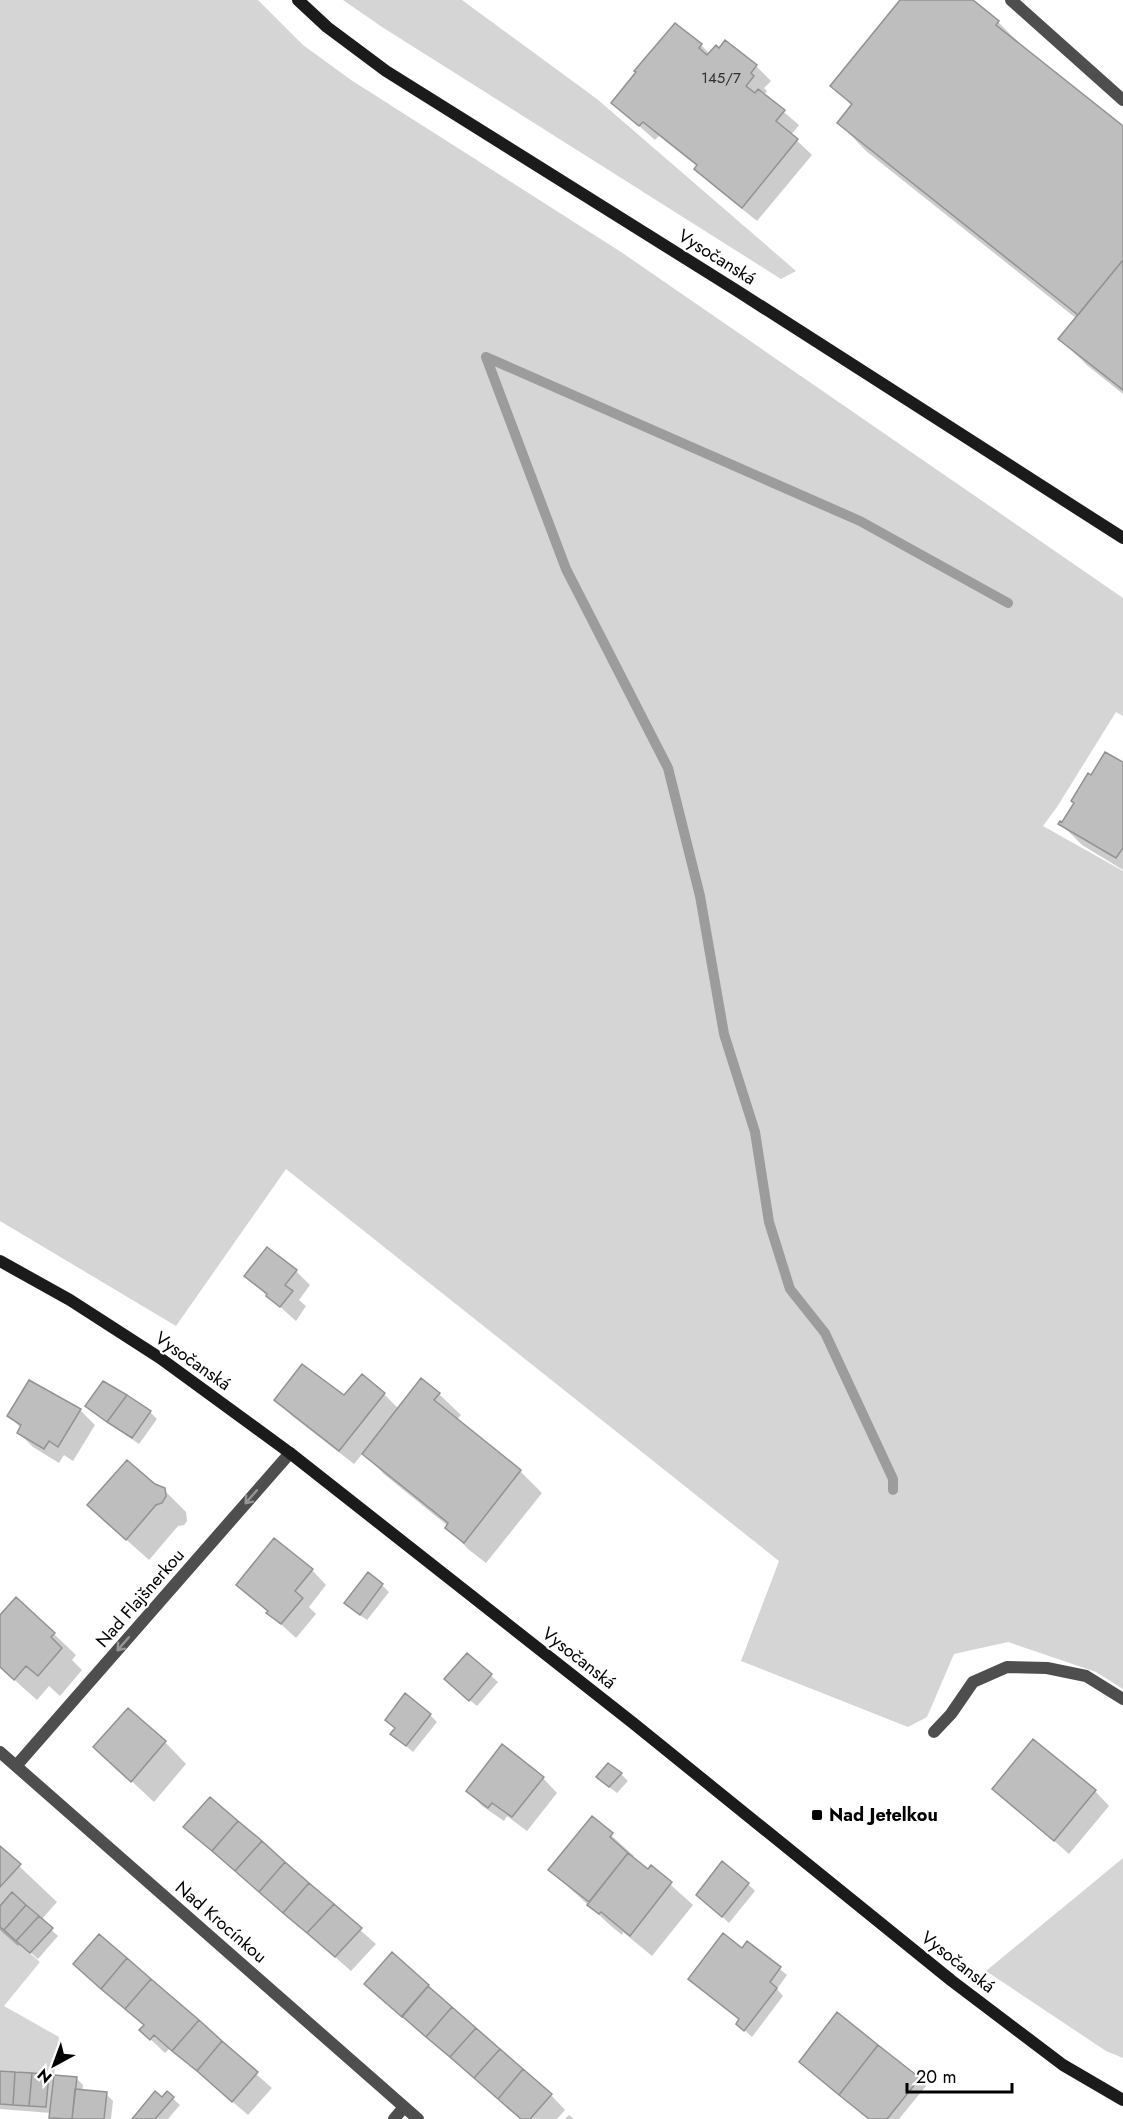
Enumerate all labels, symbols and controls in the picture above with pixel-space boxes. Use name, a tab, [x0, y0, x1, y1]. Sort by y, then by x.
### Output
house number: 145/7	[701, 67, 741, 89]
street label: Vysočanská	[673, 223, 761, 291]
street label: Vysočanská	[150, 1325, 236, 1397]
one-way arrow	[245, 1489, 258, 1505]
street label: Nad Flajšnerkou	[90, 1543, 190, 1653]
street label: Vysočanská	[537, 1621, 621, 1695]
one-way arrow	[116, 1636, 130, 1651]
place label: Nad Jetelkou	[829, 1802, 938, 1828]
marker: Nad Jetelkou	[810, 1808, 824, 1822]
street label: Nad Krocínkou	[170, 1875, 272, 1969]
street label: Vysočanská	[916, 1925, 1000, 1999]
north arrow	[24, 2035, 84, 2095]
scale bar	[907, 2056, 1012, 2094]
text: N	[32, 2063, 57, 2089]
text: 20 m	[916, 2064, 956, 2090]

